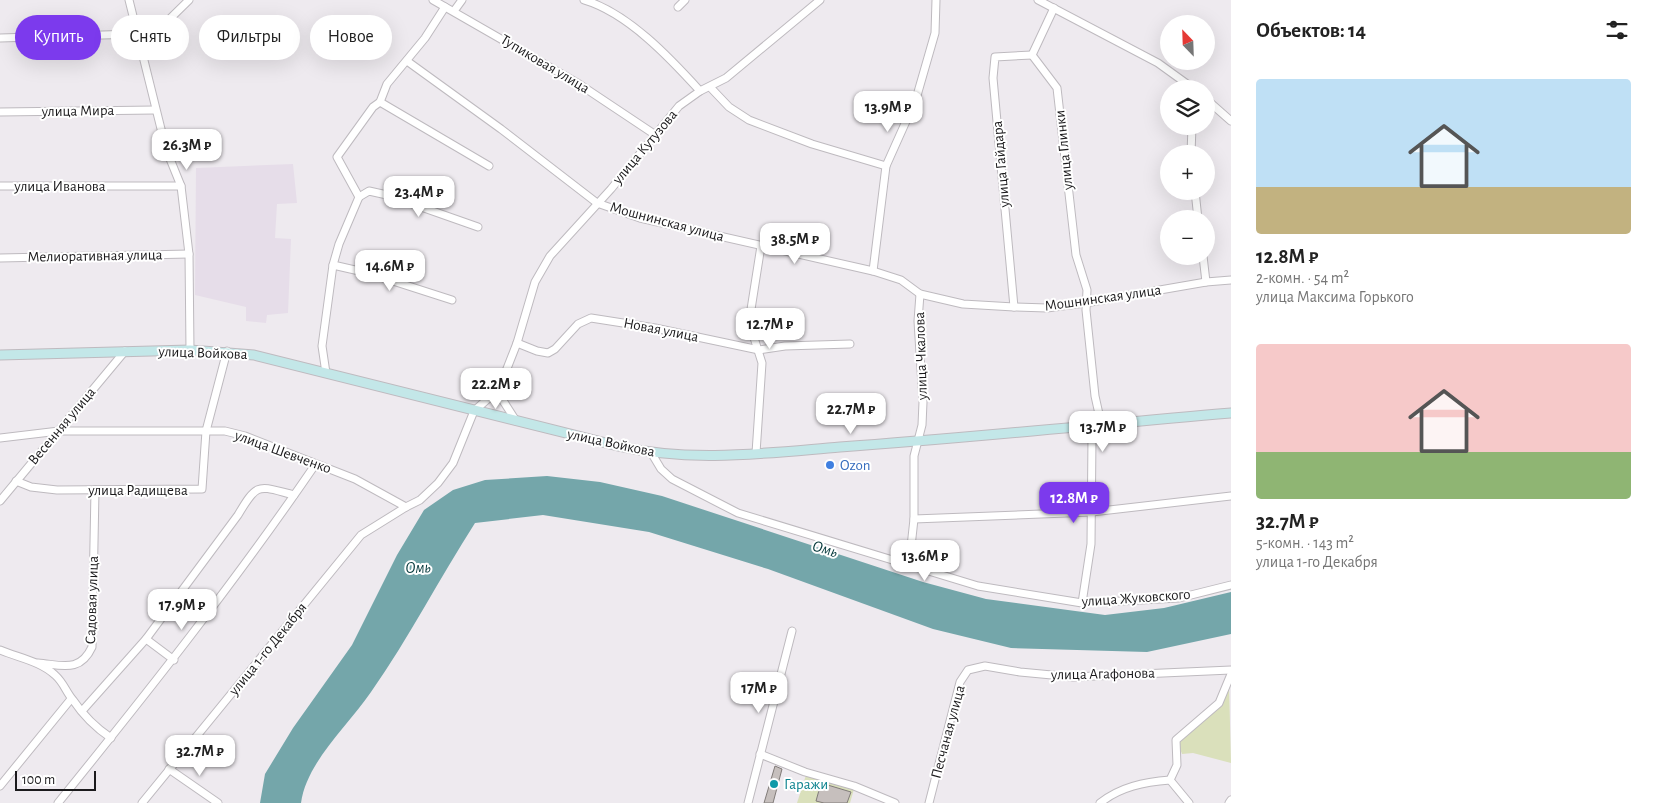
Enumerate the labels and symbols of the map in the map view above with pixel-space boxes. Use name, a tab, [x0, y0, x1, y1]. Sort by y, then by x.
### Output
north arrow	[1160, 15, 1215, 70]
street label: Тупиковая улица	[498, 32, 592, 96]
pin: 13.9M ₽	[842, 90, 934, 133]
street label: улица Мира	[40, 103, 115, 119]
street label: улица Кутузова	[609, 107, 680, 188]
street label: улица Глинки	[1052, 109, 1076, 192]
street label: улица Гайдара	[990, 120, 1012, 209]
pin: 26.3M ₽	[141, 128, 233, 171]
pin: 23.4M ₽	[373, 176, 465, 218]
street label: улица Иванова	[13, 179, 106, 194]
street label: Мошнинская улица	[608, 200, 726, 245]
pin: 38.5M ₽	[749, 222, 841, 265]
street label: Мелиоративная улица	[27, 247, 163, 265]
pin: 14.6M ₽	[344, 250, 436, 292]
street label: Мошнинская улица	[1044, 282, 1162, 314]
pin: 12.7M ₽	[724, 308, 816, 350]
street label: улица Чкалова	[912, 311, 930, 401]
street label: Новая улица	[622, 315, 700, 345]
street label: улица Войкова	[157, 344, 248, 362]
pin: 22.2M ₽	[450, 368, 542, 410]
street label: Весенняя улица	[25, 384, 99, 468]
pin: 22.7M ₽	[805, 392, 897, 435]
pin: 13.7M ₽	[1057, 410, 1149, 453]
street label: улица Войкова	[565, 426, 656, 460]
street label: улица Шевченко	[232, 427, 333, 476]
place label: Ozon	[840, 458, 870, 473]
marker: Ozon	[824, 459, 836, 471]
pin: 12.8M ₽	[1028, 482, 1120, 524]
street label: улица Радищева	[87, 483, 188, 498]
water label: Омь	[810, 538, 840, 560]
pin: 13.6M ₽	[879, 540, 971, 582]
street label: Садовая улица	[83, 555, 101, 645]
water label: Омь	[405, 560, 431, 576]
street label: улица Жуковского	[1080, 587, 1191, 609]
pin: 17.9M ₽	[136, 588, 228, 631]
street label: улица 1-го Декабря	[226, 600, 310, 699]
street label: улица Агафонова	[1050, 666, 1155, 682]
pin: 17M ₽	[724, 672, 794, 714]
street label: Песчаная улица	[928, 683, 968, 780]
pin: 32.7M ₽	[154, 734, 246, 777]
scale bar	[15, 768, 96, 791]
place label: Гаражи	[784, 777, 828, 792]
marker: Гаражи	[768, 778, 780, 790]

